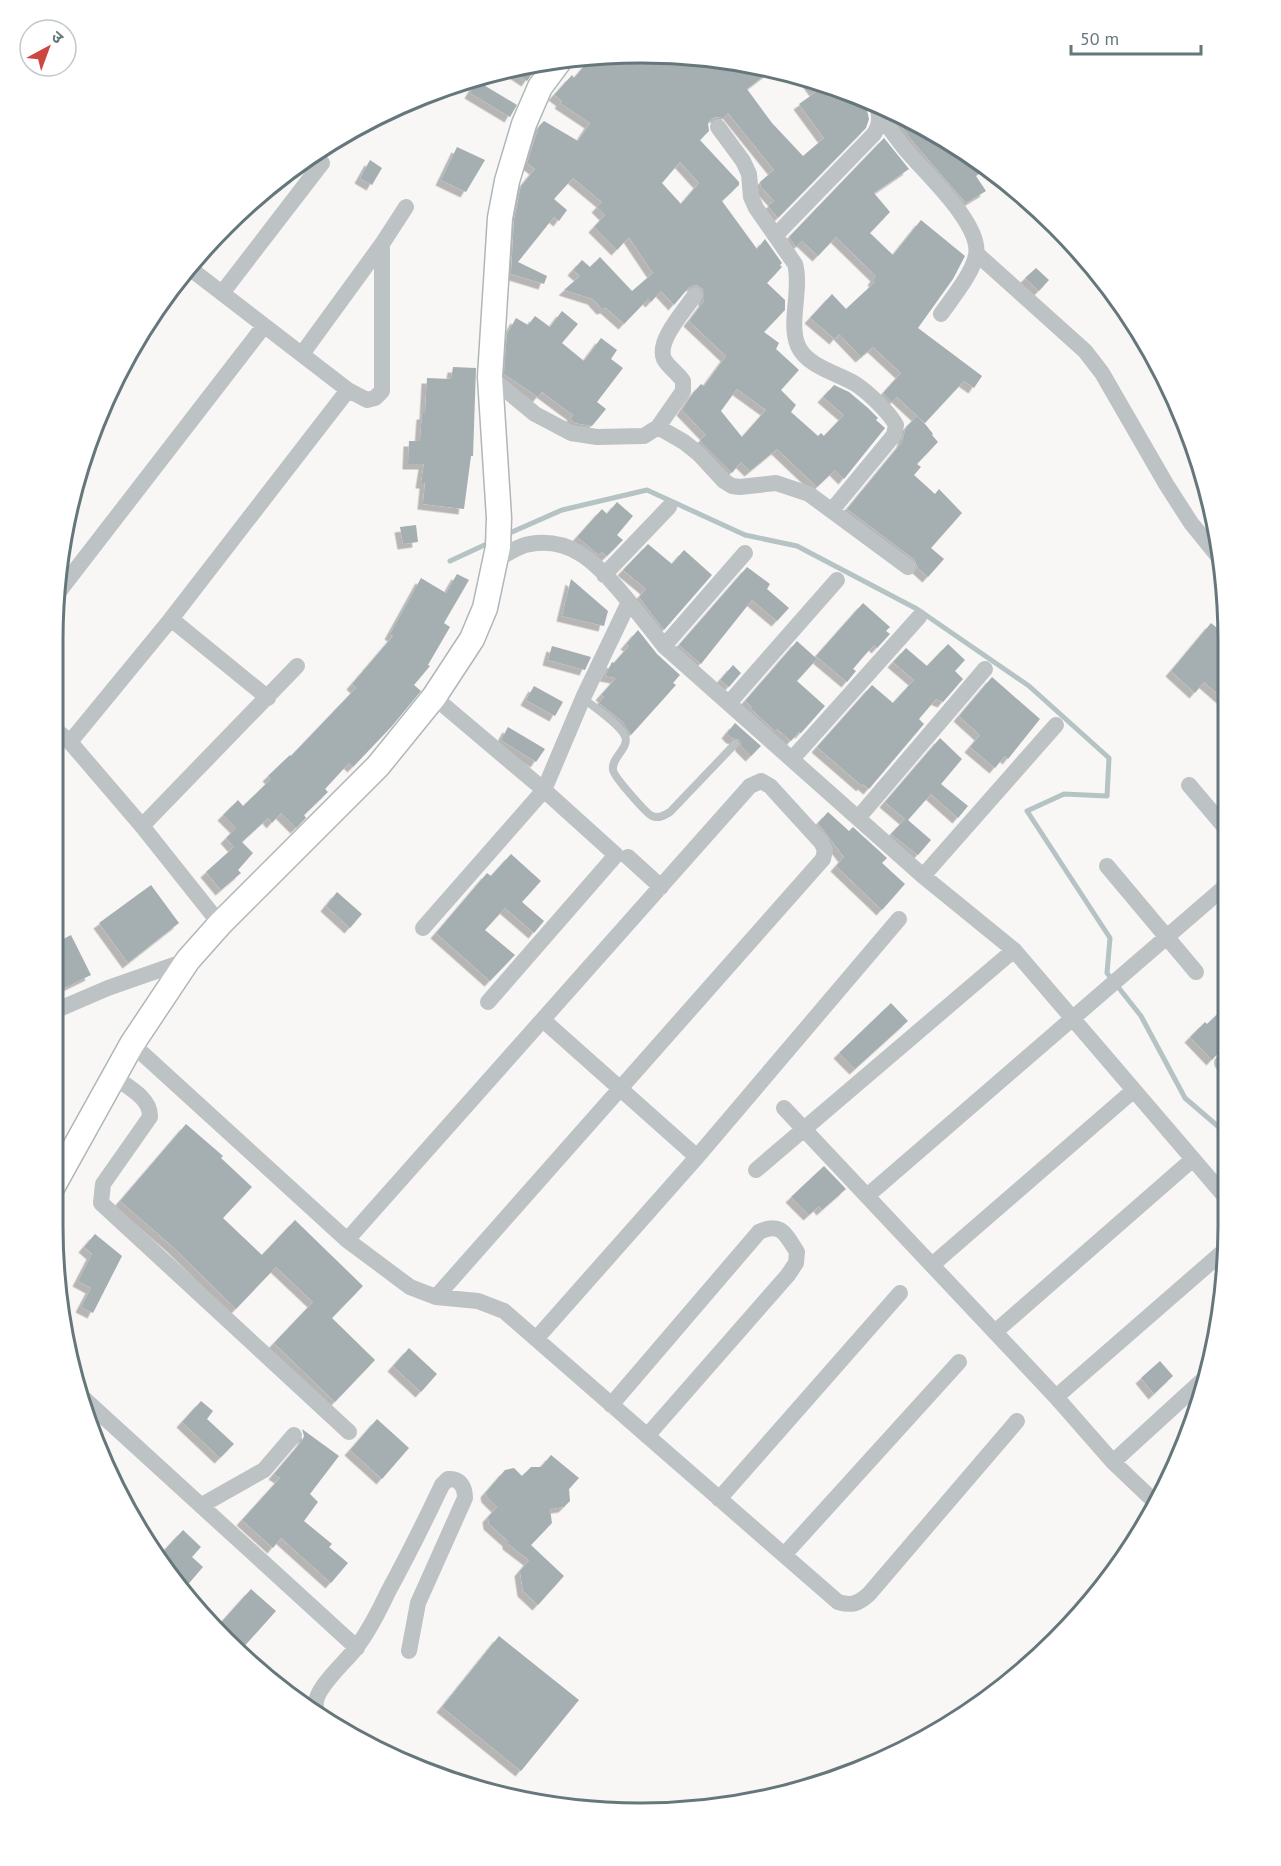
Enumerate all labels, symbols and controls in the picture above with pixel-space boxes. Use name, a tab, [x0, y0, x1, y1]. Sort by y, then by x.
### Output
north arrow	[18, 18, 78, 78]
scale bar	[1071, 18, 1202, 56]
text: उ	[48, 26, 68, 48]
text: 50 m	[1080, 27, 1119, 50]

